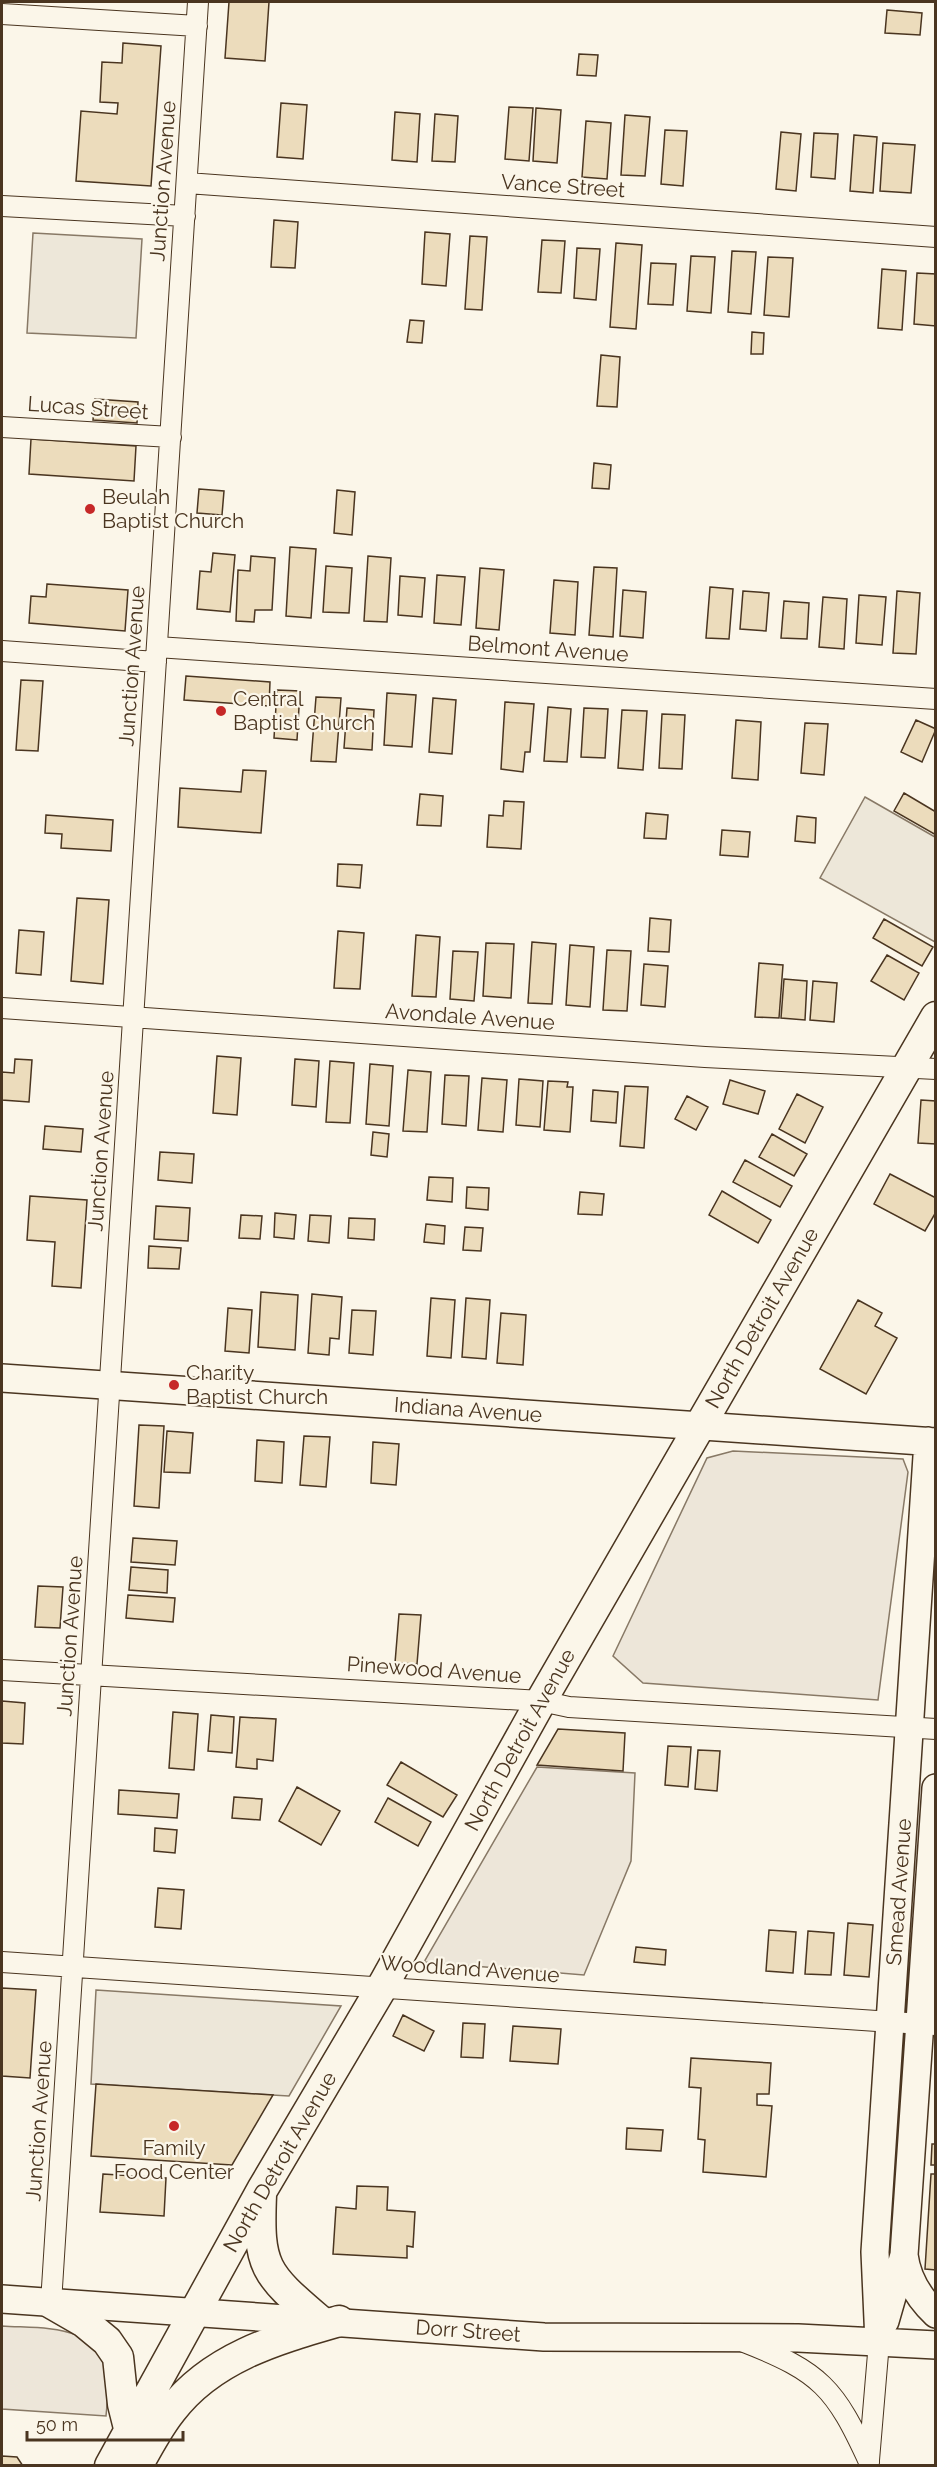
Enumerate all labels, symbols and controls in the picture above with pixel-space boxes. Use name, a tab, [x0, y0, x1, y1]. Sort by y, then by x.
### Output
street label: Junction Avenue	[144, 100, 181, 262]
street label: Vance Street	[500, 169, 626, 202]
street label: Lucas Street	[27, 391, 149, 424]
place label: Beulah Baptist Church	[102, 484, 244, 533]
marker: Beulah Baptist Church	[83, 502, 97, 516]
street label: Junction Avenue	[113, 585, 150, 747]
street label: Belmont Avenue	[467, 630, 629, 667]
place label: Central Baptist Church	[233, 686, 375, 735]
marker: Central Baptist Church	[214, 704, 228, 718]
street label: Avondale Avenue	[384, 998, 556, 1035]
street label: Junction Avenue	[82, 1070, 119, 1232]
street label: North Detroit Avenue	[700, 1223, 823, 1412]
place label: Charity Baptist Church	[186, 1360, 328, 1409]
marker: Charity Baptist Church	[167, 1378, 181, 1392]
street label: Indiana Avenue	[393, 1392, 543, 1427]
street label: Junction Avenue	[51, 1555, 88, 1717]
street label: North Detroit Avenue	[459, 1644, 580, 1835]
street label: Pinewood Avenue	[346, 1651, 522, 1688]
street label: Smead Avenue	[881, 1818, 916, 1966]
street label: Woodland Avenue	[380, 1950, 560, 1987]
street label: Junction Avenue	[20, 2040, 57, 2202]
street label: North Detroit Avenue	[218, 2067, 341, 2256]
marker: Family Food Center	[167, 2119, 181, 2133]
place label: Family Food Center	[114, 2135, 235, 2184]
street label: Dorr Street	[415, 2314, 521, 2347]
scale bar	[27, 2404, 183, 2442]
text: 50 m	[36, 2414, 78, 2435]

